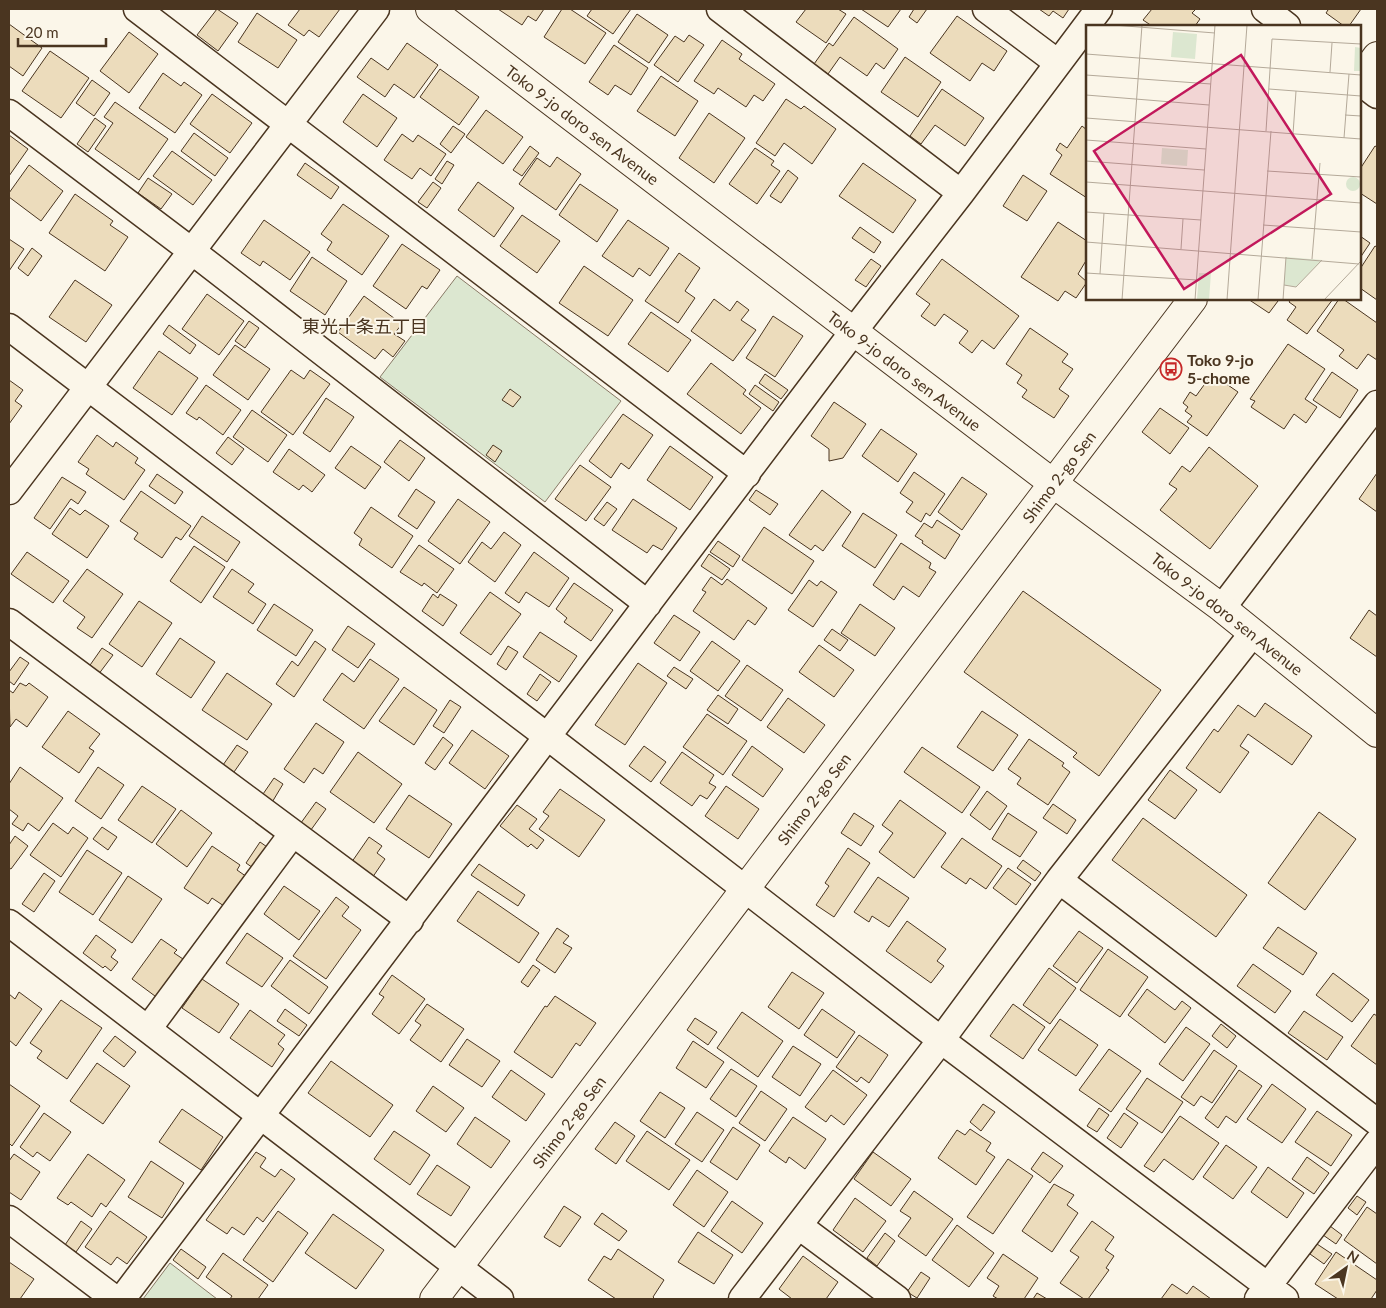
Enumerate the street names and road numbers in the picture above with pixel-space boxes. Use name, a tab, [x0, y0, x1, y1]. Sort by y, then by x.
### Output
street label: Toko 9-jo doro sen Avenue	[502, 61, 663, 189]
street label: Toko 9-jo doro sen Avenue	[824, 307, 985, 435]
street label: Shimo 2-go Sen	[1018, 427, 1099, 526]
street label: Toko 9-jo doro sen Avenue	[1148, 549, 1307, 679]
street label: Shimo 2-go Sen	[773, 749, 854, 848]
street label: Shimo 2-go Sen	[528, 1072, 609, 1171]

